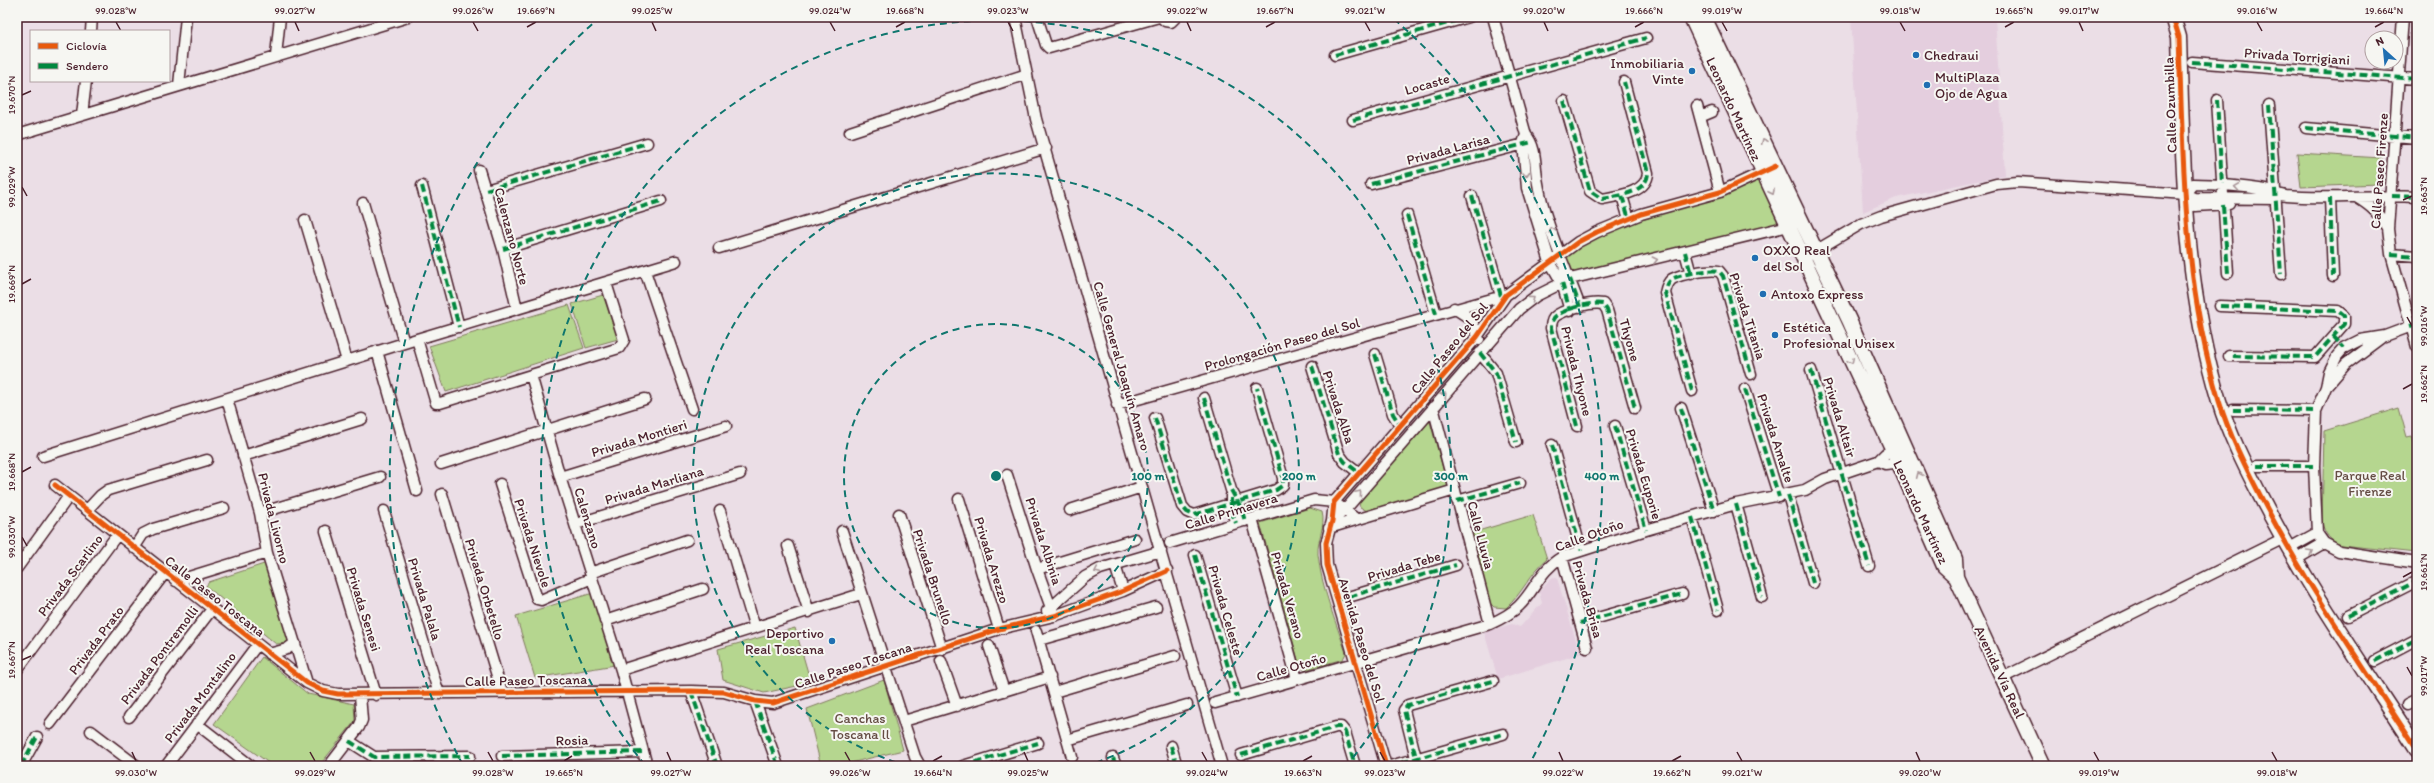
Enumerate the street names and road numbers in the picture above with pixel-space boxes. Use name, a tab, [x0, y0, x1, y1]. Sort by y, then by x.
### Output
street label: Privada Torrigiani	[2243, 44, 2350, 69]
street label: Leonardo Martínez	[1702, 55, 1765, 164]
street label: Calle Ozumbilla	[2160, 57, 2181, 153]
street label: Locaste	[1403, 70, 1452, 99]
street label: Calle Paseo Firenze	[2367, 112, 2392, 230]
street label: Privada Larisa	[1405, 130, 1492, 169]
street label: Calenzano Norte	[490, 186, 533, 287]
street label: Privada Titania	[1725, 271, 1770, 362]
street label: Calle General Joaquín Amaro	[1089, 279, 1154, 453]
street label: Calle Paseo del Sol	[1407, 299, 1492, 398]
street label: Prolongación Paseo del Sol	[1203, 314, 1362, 375]
street label: Thyone	[1615, 317, 1644, 364]
street label: Privada Thyone	[1557, 324, 1596, 418]
street label: Privada Alba	[1319, 368, 1359, 447]
street label: Privada Altair	[1819, 375, 1860, 460]
street label: Privada Amalte	[1753, 392, 1798, 485]
street label: Privada Montieri	[589, 416, 689, 461]
street label: Privada Euporie	[1622, 427, 1665, 522]
street label: Leonardo Martínez	[1889, 458, 1952, 567]
street label: Privada Marliana	[603, 462, 706, 509]
street label: Privada Livorno	[254, 471, 293, 565]
street label: Calenzano	[570, 485, 605, 551]
street label: Calle Primavera	[1183, 489, 1280, 534]
street label: Privada Albinia	[1021, 495, 1066, 588]
street label: Privada Nievole	[510, 497, 555, 590]
street label: Calle Lluvia	[1463, 499, 1498, 571]
street label: Privada Arezzo	[970, 515, 1013, 606]
street label: Calle Otoño	[1553, 515, 1626, 556]
street label: Privada Brunello	[909, 527, 956, 627]
street label: Privada Scarlino	[34, 531, 107, 620]
street label: Privada Orbetello	[461, 536, 508, 642]
street label: Privada Tebe	[1366, 547, 1443, 586]
street label: Privada Verano	[1267, 550, 1308, 641]
street label: Calle Paseo Toscana	[161, 552, 268, 641]
street label: Privada Palala	[404, 556, 445, 643]
street label: Privada Brisa	[1568, 558, 1607, 640]
street label: Privada Celeste	[1205, 563, 1247, 657]
street label: Privada Senesi	[343, 565, 384, 653]
street label: Avenida Paseo del Sol	[1335, 576, 1389, 704]
street label: Privada Prato	[65, 603, 128, 678]
street label: Privada Pontremolli	[117, 603, 202, 708]
street label: Avenida Vía Real	[1971, 623, 2028, 721]
street label: Calle Paseo Toscana	[792, 638, 914, 692]
street label: Privada Montalino	[161, 649, 240, 746]
street label: Calle Otoño	[1254, 649, 1328, 686]
street label: Calle Paseo Toscana	[465, 671, 587, 690]
street label: Rosia	[555, 731, 589, 750]

